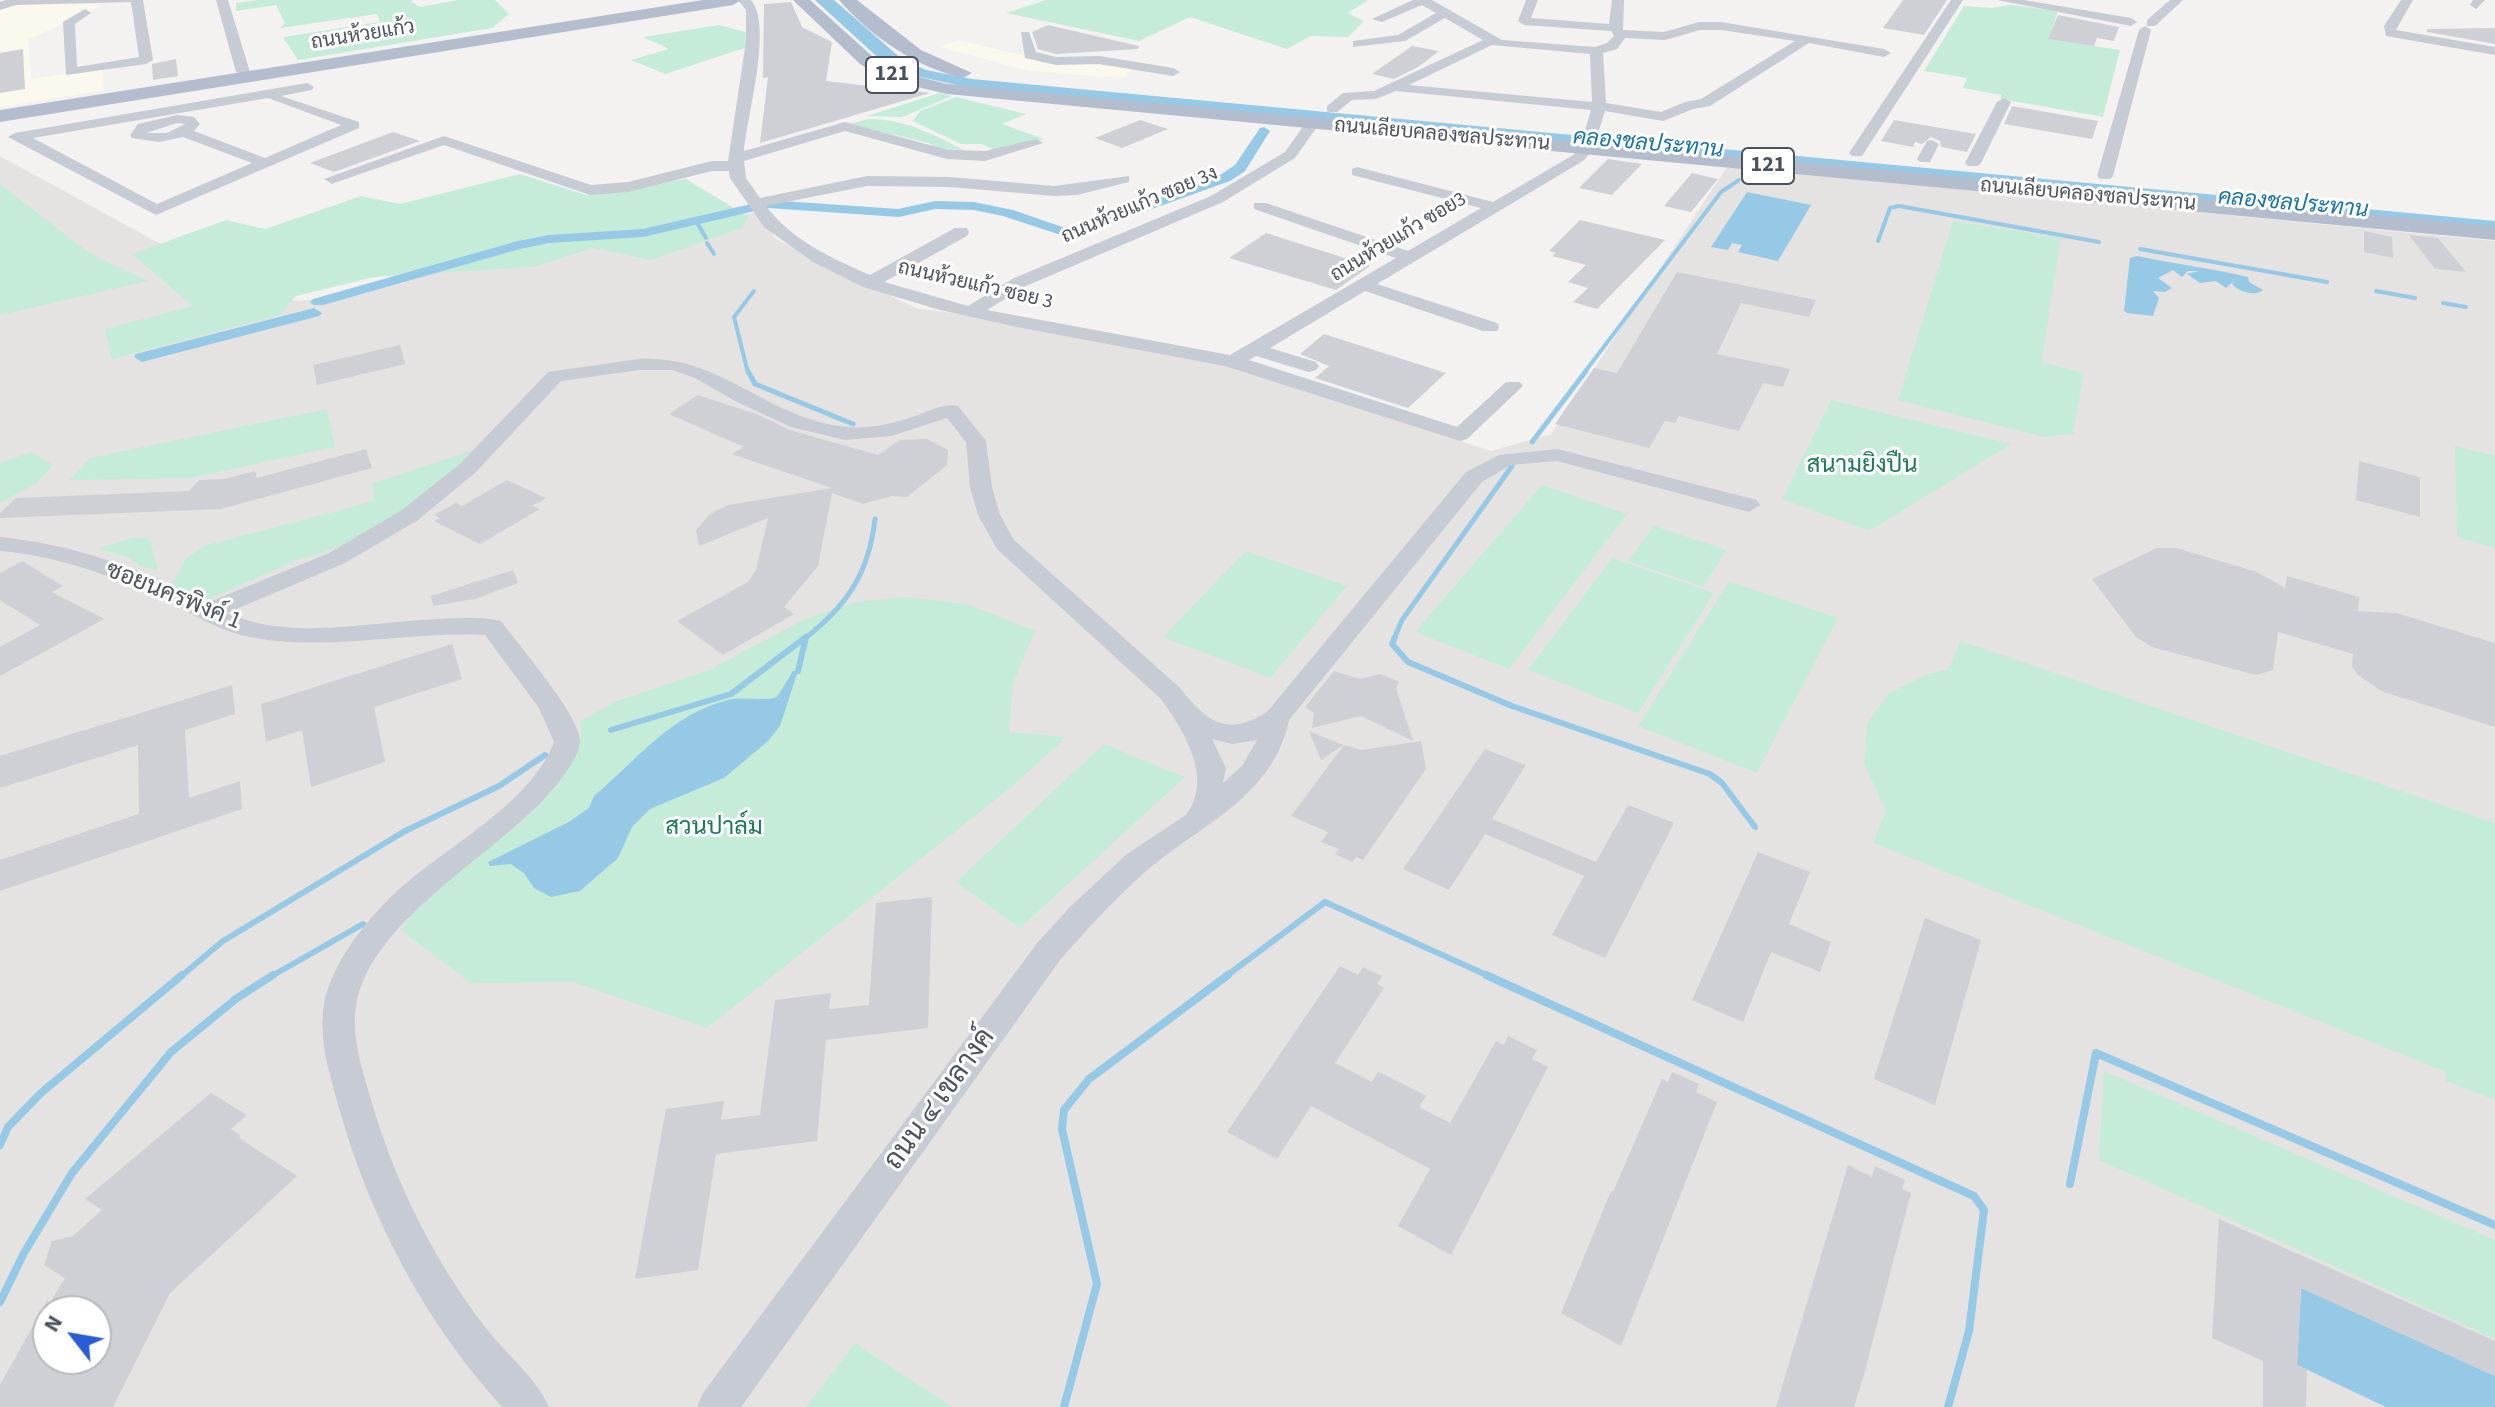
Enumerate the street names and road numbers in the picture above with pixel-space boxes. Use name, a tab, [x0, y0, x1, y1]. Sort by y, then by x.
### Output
street label: ถนนห้วยแก้ว	[309, 16, 417, 56]
road number: 121	[866, 57, 918, 93]
street label: ถนนเลียบคลองชลประทาน	[1333, 115, 1551, 157]
road number: 121	[1742, 148, 1794, 184]
street label: ถนนห้วยแก้ว ซอย 3ง	[1058, 162, 1222, 250]
street label: ถนนเลียบคลองชลประทาน	[1979, 175, 2197, 217]
street label: ถนนห้วยแก้ว ซอย3	[1327, 188, 1471, 288]
street label: ถนนห้วยแก้ว ซอย 3	[895, 257, 1055, 315]
street label: ซอยนครพิงค์ 1	[101, 557, 245, 637]
street label: ถนน ๔ เขลางค์	[878, 1023, 1004, 1177]

